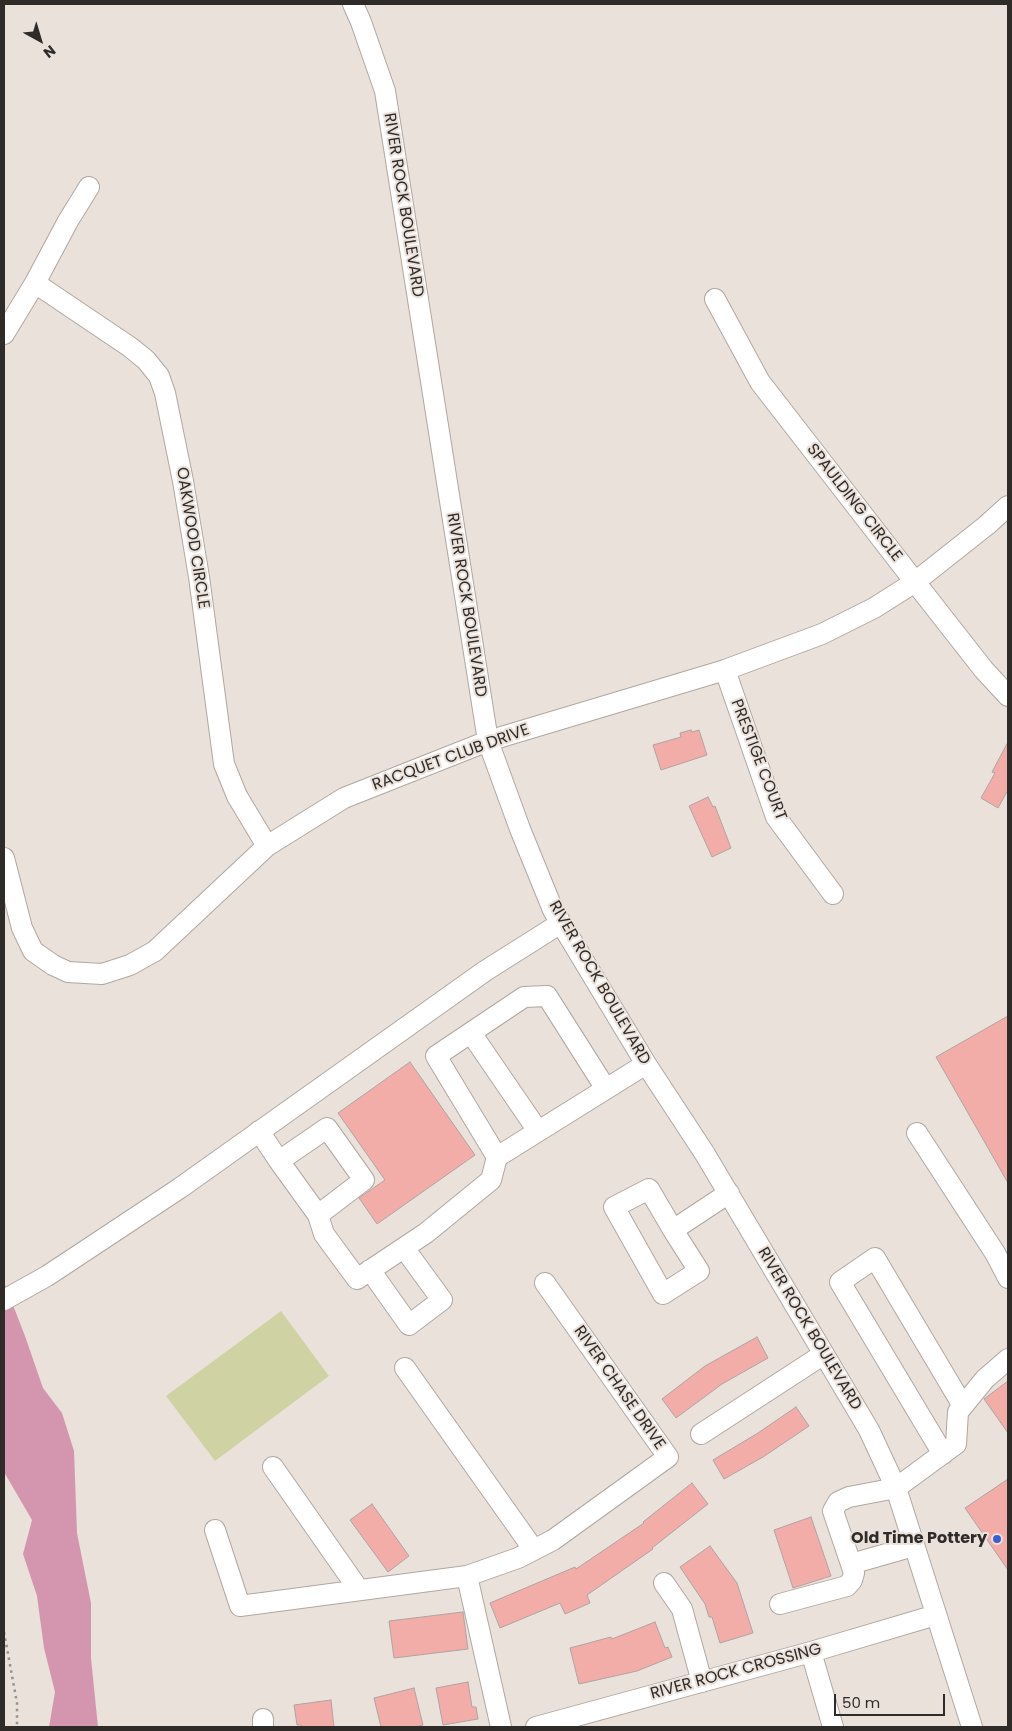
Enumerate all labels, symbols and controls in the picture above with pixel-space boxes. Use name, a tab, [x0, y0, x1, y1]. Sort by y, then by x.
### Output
north arrow	[15, 15, 65, 65]
text: N	[39, 41, 60, 63]
street label: RIVER ROCK BOULEVARD	[379, 112, 427, 298]
street label: SPAULDING CIRCLE	[802, 440, 906, 566]
street label: OAKWOOD CIRCLE	[171, 466, 213, 610]
street label: RIVER ROCK BOULEVARD	[442, 512, 490, 698]
street label: PRESTIGE COURT	[726, 697, 790, 823]
street label: RACQUET CLUB DRIVE	[370, 721, 532, 795]
street label: RIVER ROCK BOULEVARD	[544, 898, 654, 1068]
street label: RIVER ROCK BOULEVARD	[753, 1244, 865, 1414]
street label: RIVER CHASE DRIVE	[569, 1322, 669, 1454]
place label: Old Time Pottery	[851, 1529, 987, 1549]
marker: Old Time Pottery	[991, 1533, 1003, 1545]
street label: RIVER ROCK CROSSING	[648, 1640, 824, 1704]
scale bar	[837, 1684, 948, 1716]
text: 50 m	[842, 1692, 880, 1713]

